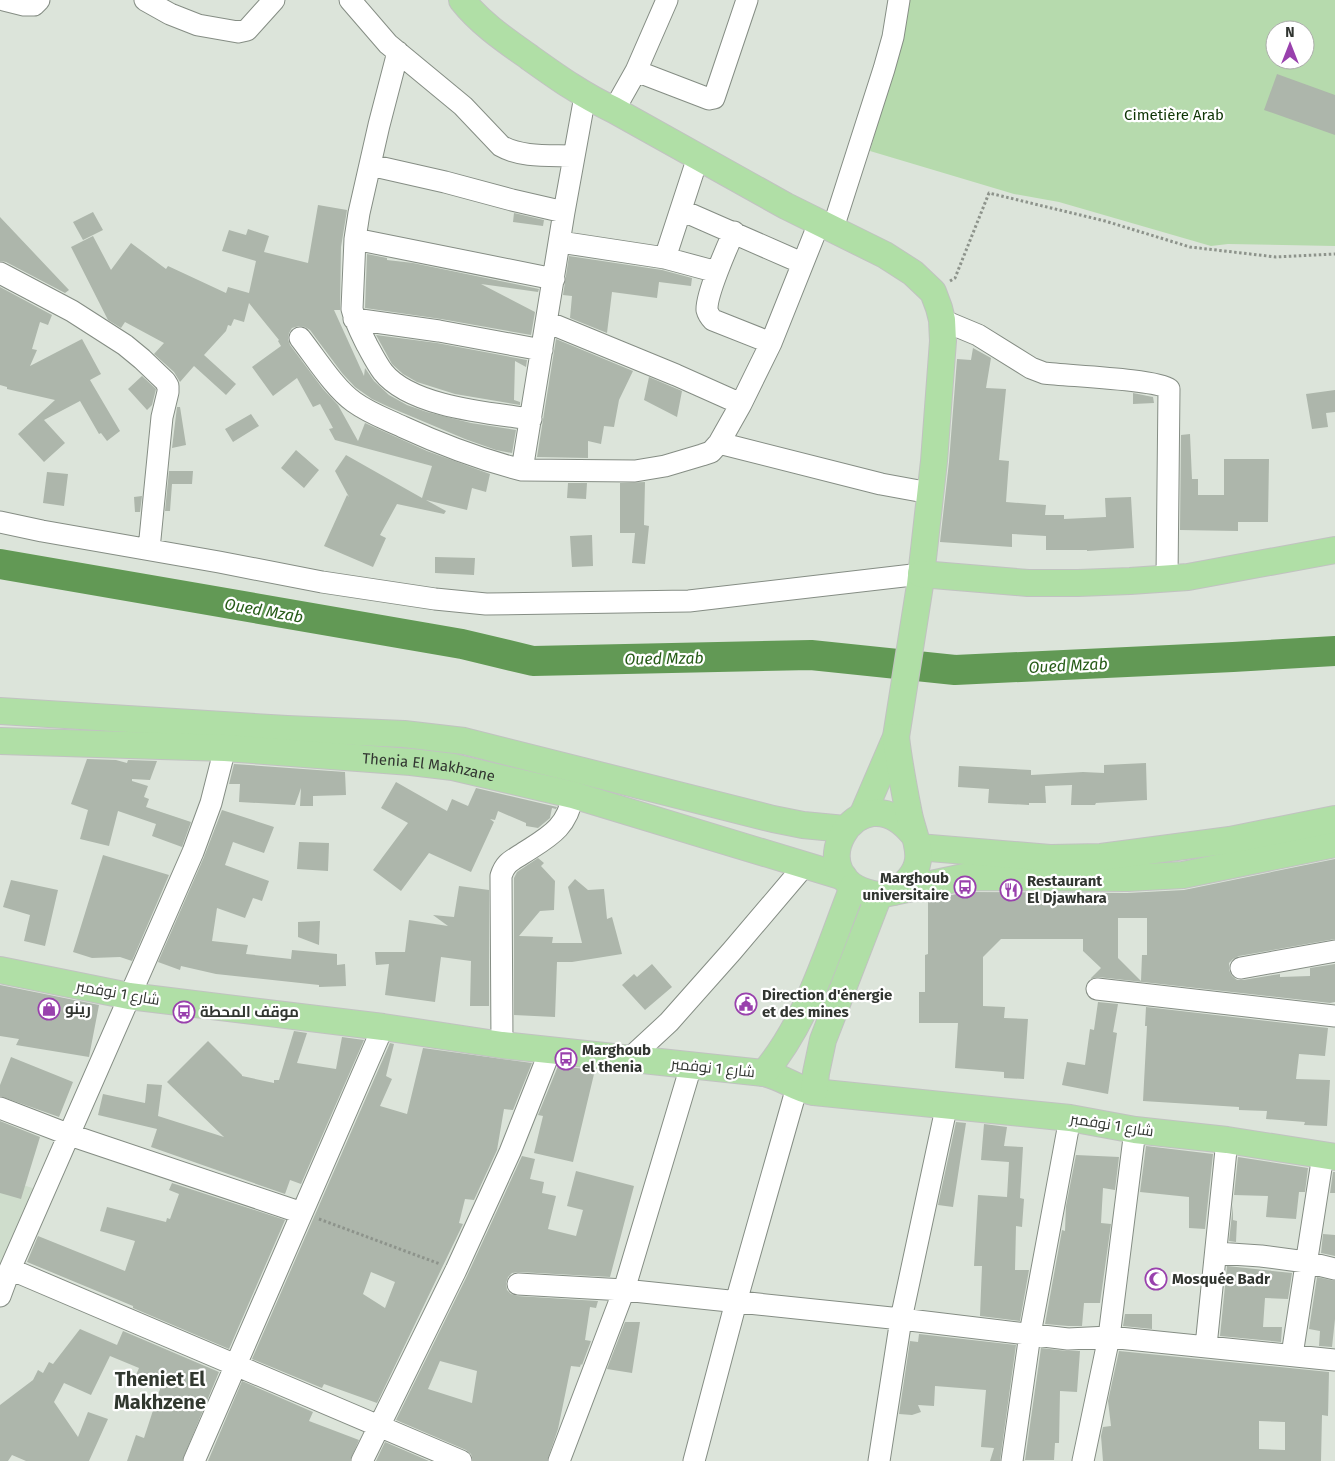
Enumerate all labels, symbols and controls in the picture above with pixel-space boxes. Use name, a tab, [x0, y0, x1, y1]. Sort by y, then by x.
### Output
north arrow	[1265, 20, 1315, 70]
text: N	[1285, 24, 1295, 41]
park label: Cimetière Arab	[1124, 106, 1224, 124]
water label: Oued Mzab	[223, 594, 305, 627]
water label: Oued Mzab	[624, 648, 704, 669]
water label: Oued Mzab	[1028, 654, 1108, 677]
street label: Thenia El Makhzane	[362, 749, 497, 786]
place label: Marghoub universitaire	[862, 869, 949, 904]
place label: Restaurant El Djawhara	[1027, 872, 1107, 907]
bus stop icon: Marghoub universitaire	[953, 875, 977, 899]
restaurant icon: Restaurant El Djawhara	[999, 878, 1023, 902]
street label: شارع 1 نوفمبر	[74, 977, 161, 1011]
place label: Direction d'énergie et des mines	[762, 986, 892, 1021]
public building icon: Direction d'énergie et des mines	[734, 992, 758, 1016]
shop icon: رينو	[37, 997, 61, 1021]
place label: رينو	[65, 1000, 91, 1018]
bus stop icon: موقف المحطة	[172, 1000, 196, 1024]
place label: موقف المحطة	[200, 1003, 299, 1021]
place label: Marghoub el thenia	[582, 1041, 651, 1076]
bus stop icon: Marghoub el thenia	[554, 1047, 578, 1071]
street label: شارع 1 نوفمبر	[669, 1055, 756, 1083]
street label: شارع 1 نوفمبر	[1068, 1109, 1155, 1142]
mosque icon: Mosquée Badr	[1144, 1267, 1168, 1291]
place label: Mosquée Badr	[1172, 1270, 1271, 1288]
district label: Theniet El Makhzene	[114, 1367, 206, 1414]

